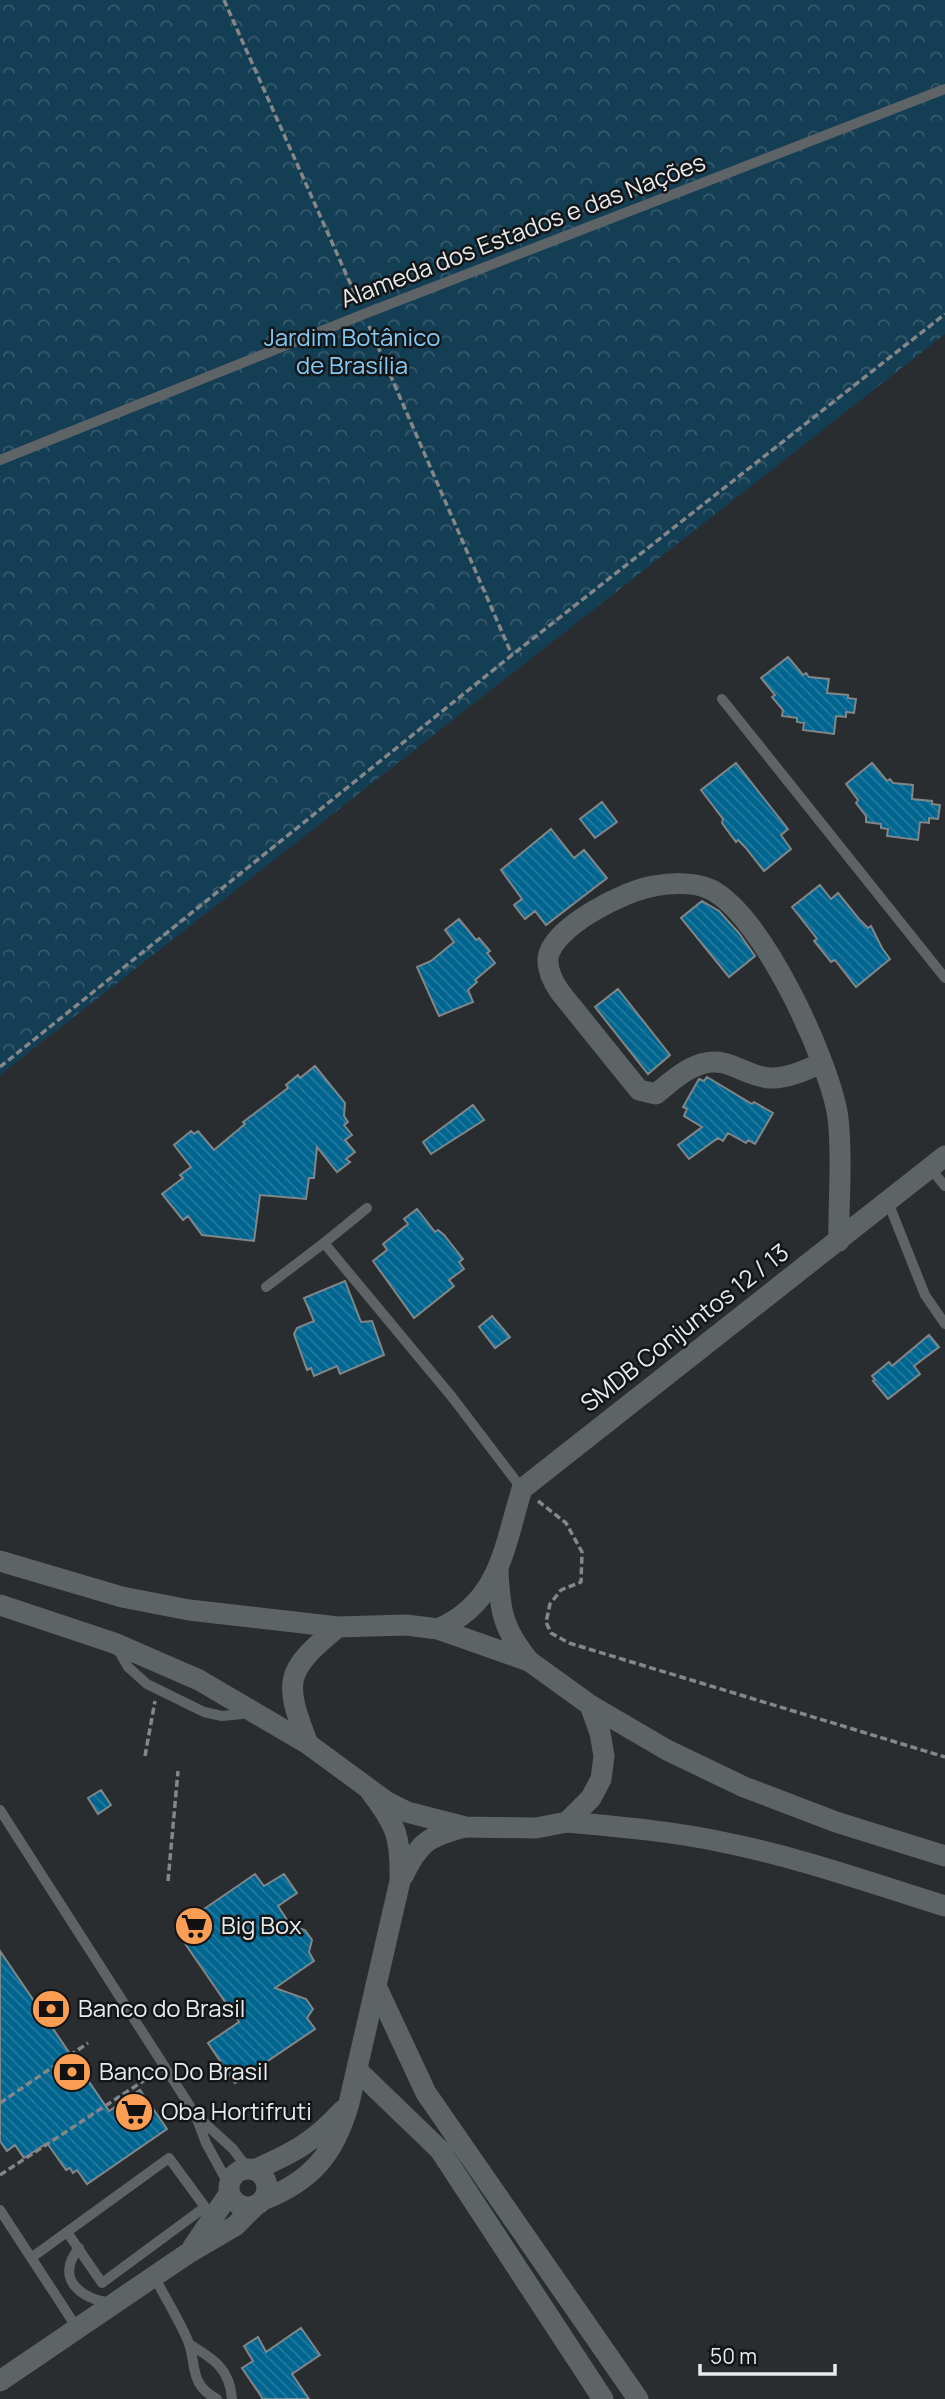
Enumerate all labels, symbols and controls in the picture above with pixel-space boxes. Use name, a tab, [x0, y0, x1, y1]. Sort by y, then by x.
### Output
street label: Alameda dos Estados e das Nações	[335, 145, 710, 315]
park label: Jardim Botânico de Brasília	[264, 320, 440, 381]
street label: SMDB Conjuntos 12 / 13	[573, 1235, 795, 1419]
supermarket icon: Big Box	[173, 1905, 215, 1947]
place label: Big Box	[221, 1908, 302, 1941]
bank icon: Banco do Brasil	[30, 1988, 72, 2030]
place label: Banco do Brasil	[78, 1991, 245, 2024]
bank icon: Banco Do Brasil	[51, 2051, 93, 2093]
place label: Banco Do Brasil	[99, 2054, 268, 2087]
supermarket icon: Oba Hortifruti	[113, 2091, 155, 2133]
place label: Oba Hortifruti	[161, 2094, 312, 2127]
scale bar	[700, 2332, 835, 2376]
text: 50 m	[710, 2342, 757, 2370]

